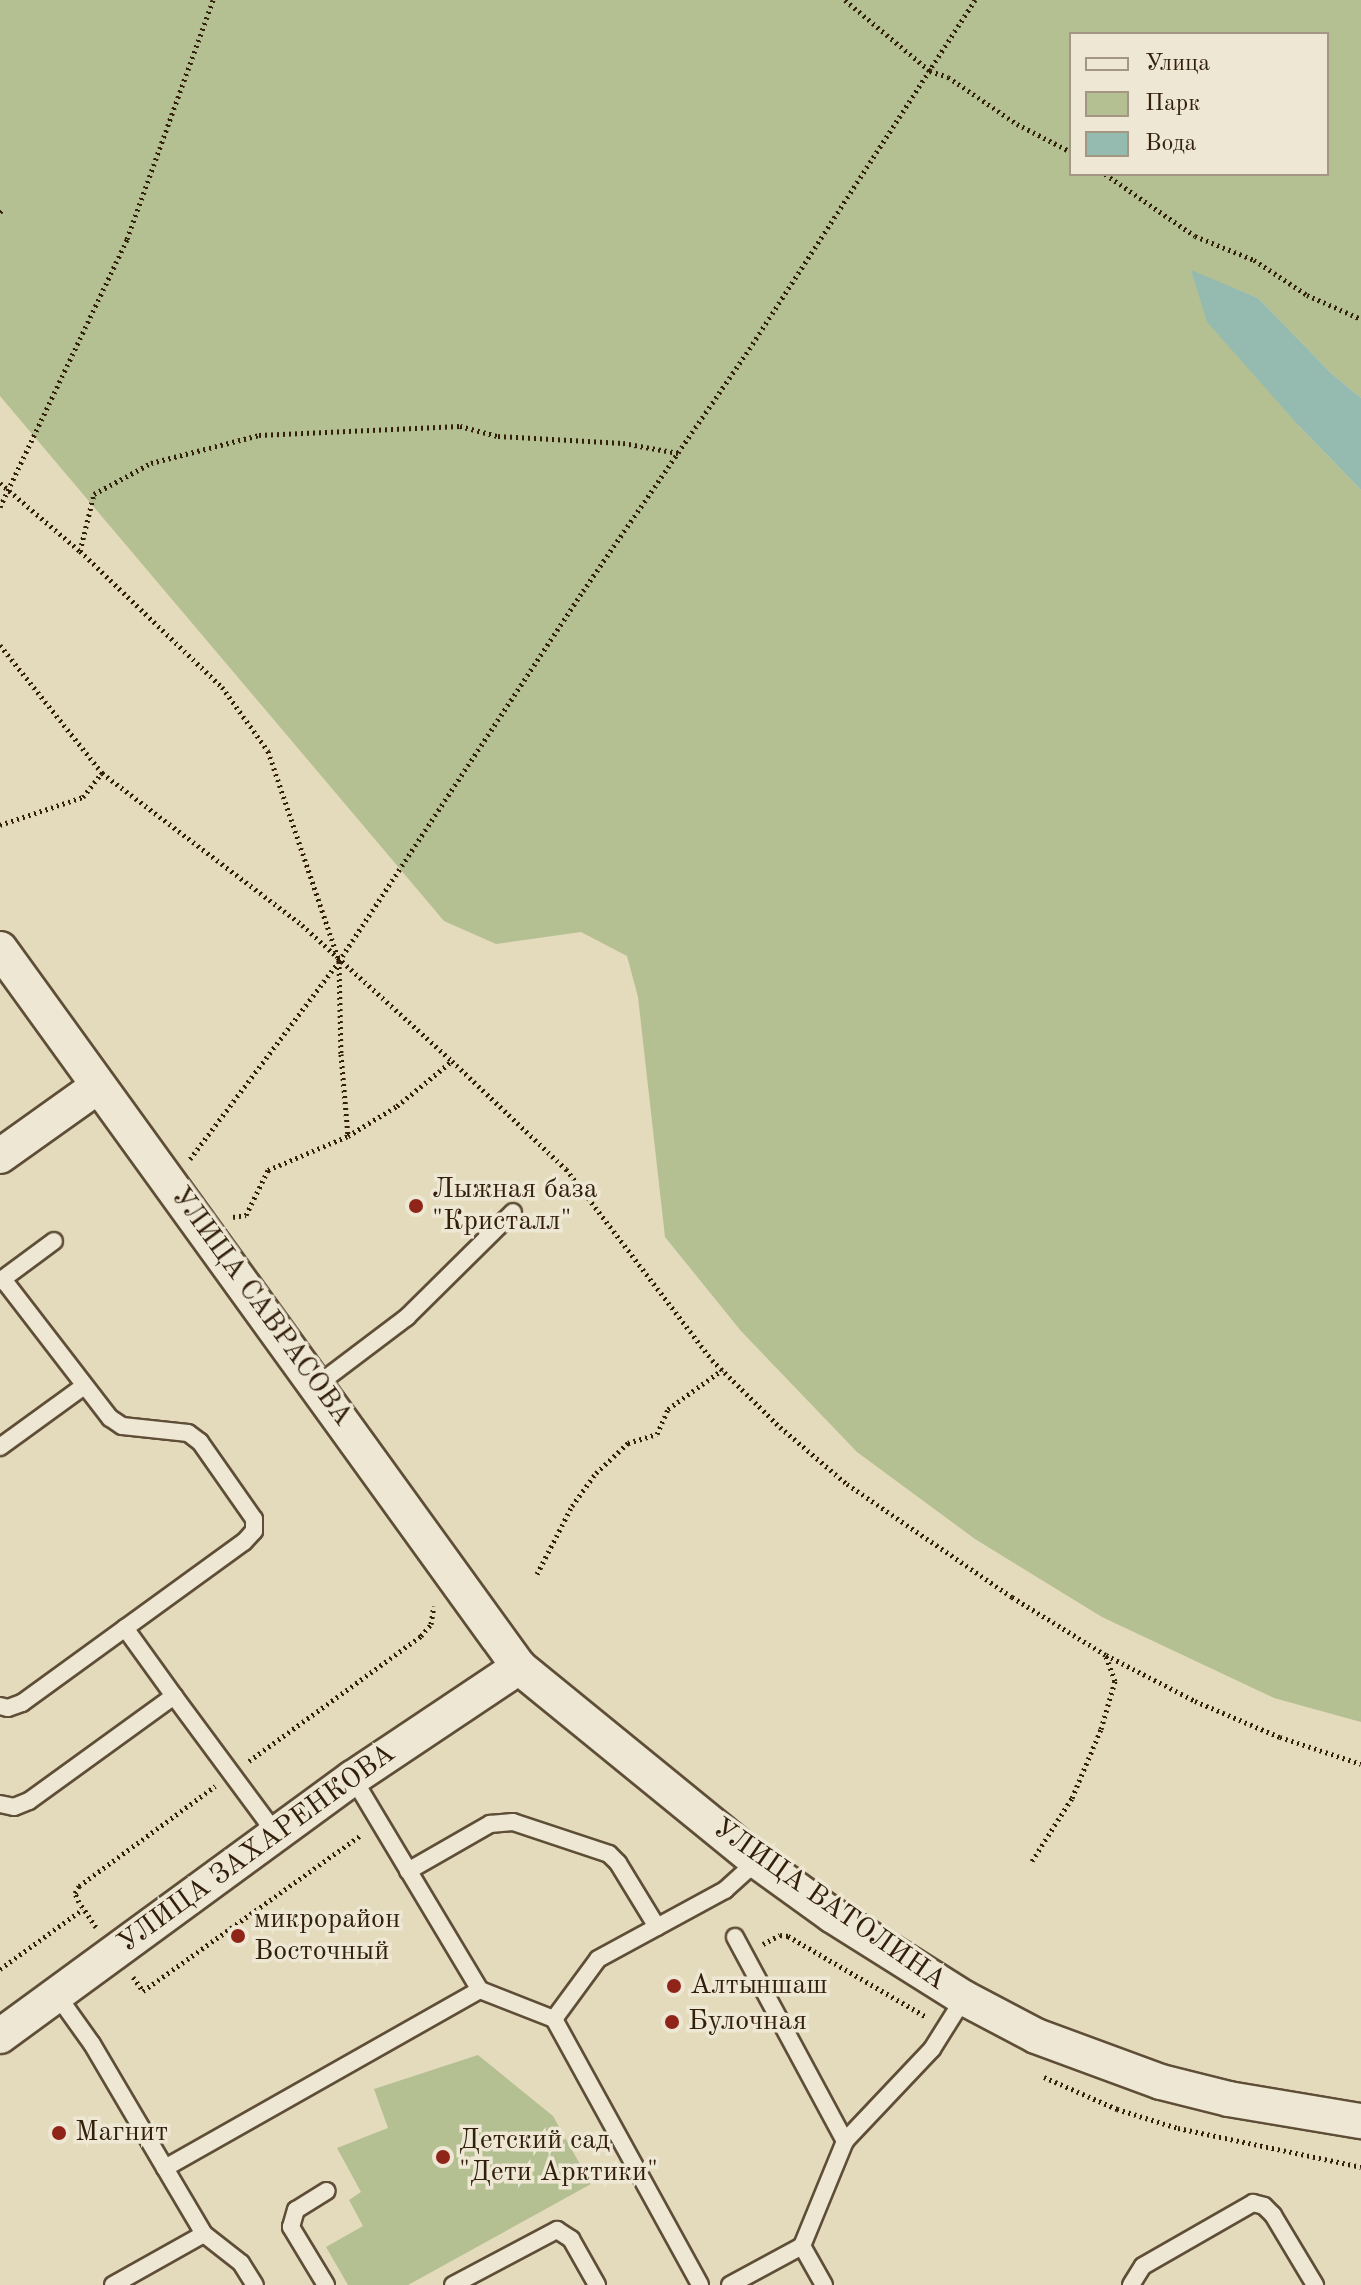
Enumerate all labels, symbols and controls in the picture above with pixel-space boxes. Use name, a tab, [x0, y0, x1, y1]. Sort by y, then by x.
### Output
legend	[1069, 32, 1329, 176]
text: Улица	[1145, 52, 1210, 76]
text: Парк	[1145, 92, 1200, 116]
text: Вода	[1145, 132, 1196, 156]
place label: Лыжная база "Кристалл"	[432, 1173, 598, 1239]
street label: УЛИЦА САВРАСОВА	[163, 1181, 359, 1433]
marker: Лыжная база "Кристалл"	[407, 1197, 425, 1215]
street label: УЛИЦА ЗАХАРЕНКОВА	[112, 1737, 402, 1961]
street label: УЛИЦА ВАТОЛИНА	[706, 1812, 952, 1998]
place label: микрорайон Восточный	[254, 1903, 400, 1969]
marker: микрорайон Восточный	[229, 1927, 247, 1945]
place label: Алтыншаш	[690, 1969, 828, 2003]
marker: Алтыншаш	[665, 1977, 683, 1995]
place label: Булочная	[688, 2005, 807, 2039]
marker: Булочная	[663, 2013, 681, 2031]
place label: Магнит	[75, 2116, 168, 2150]
marker: Магнит	[50, 2124, 68, 2142]
place label: Детский сад "Дети Арктики"	[459, 2124, 658, 2190]
marker: Детский сад "Дети Арктики"	[434, 2148, 452, 2166]

